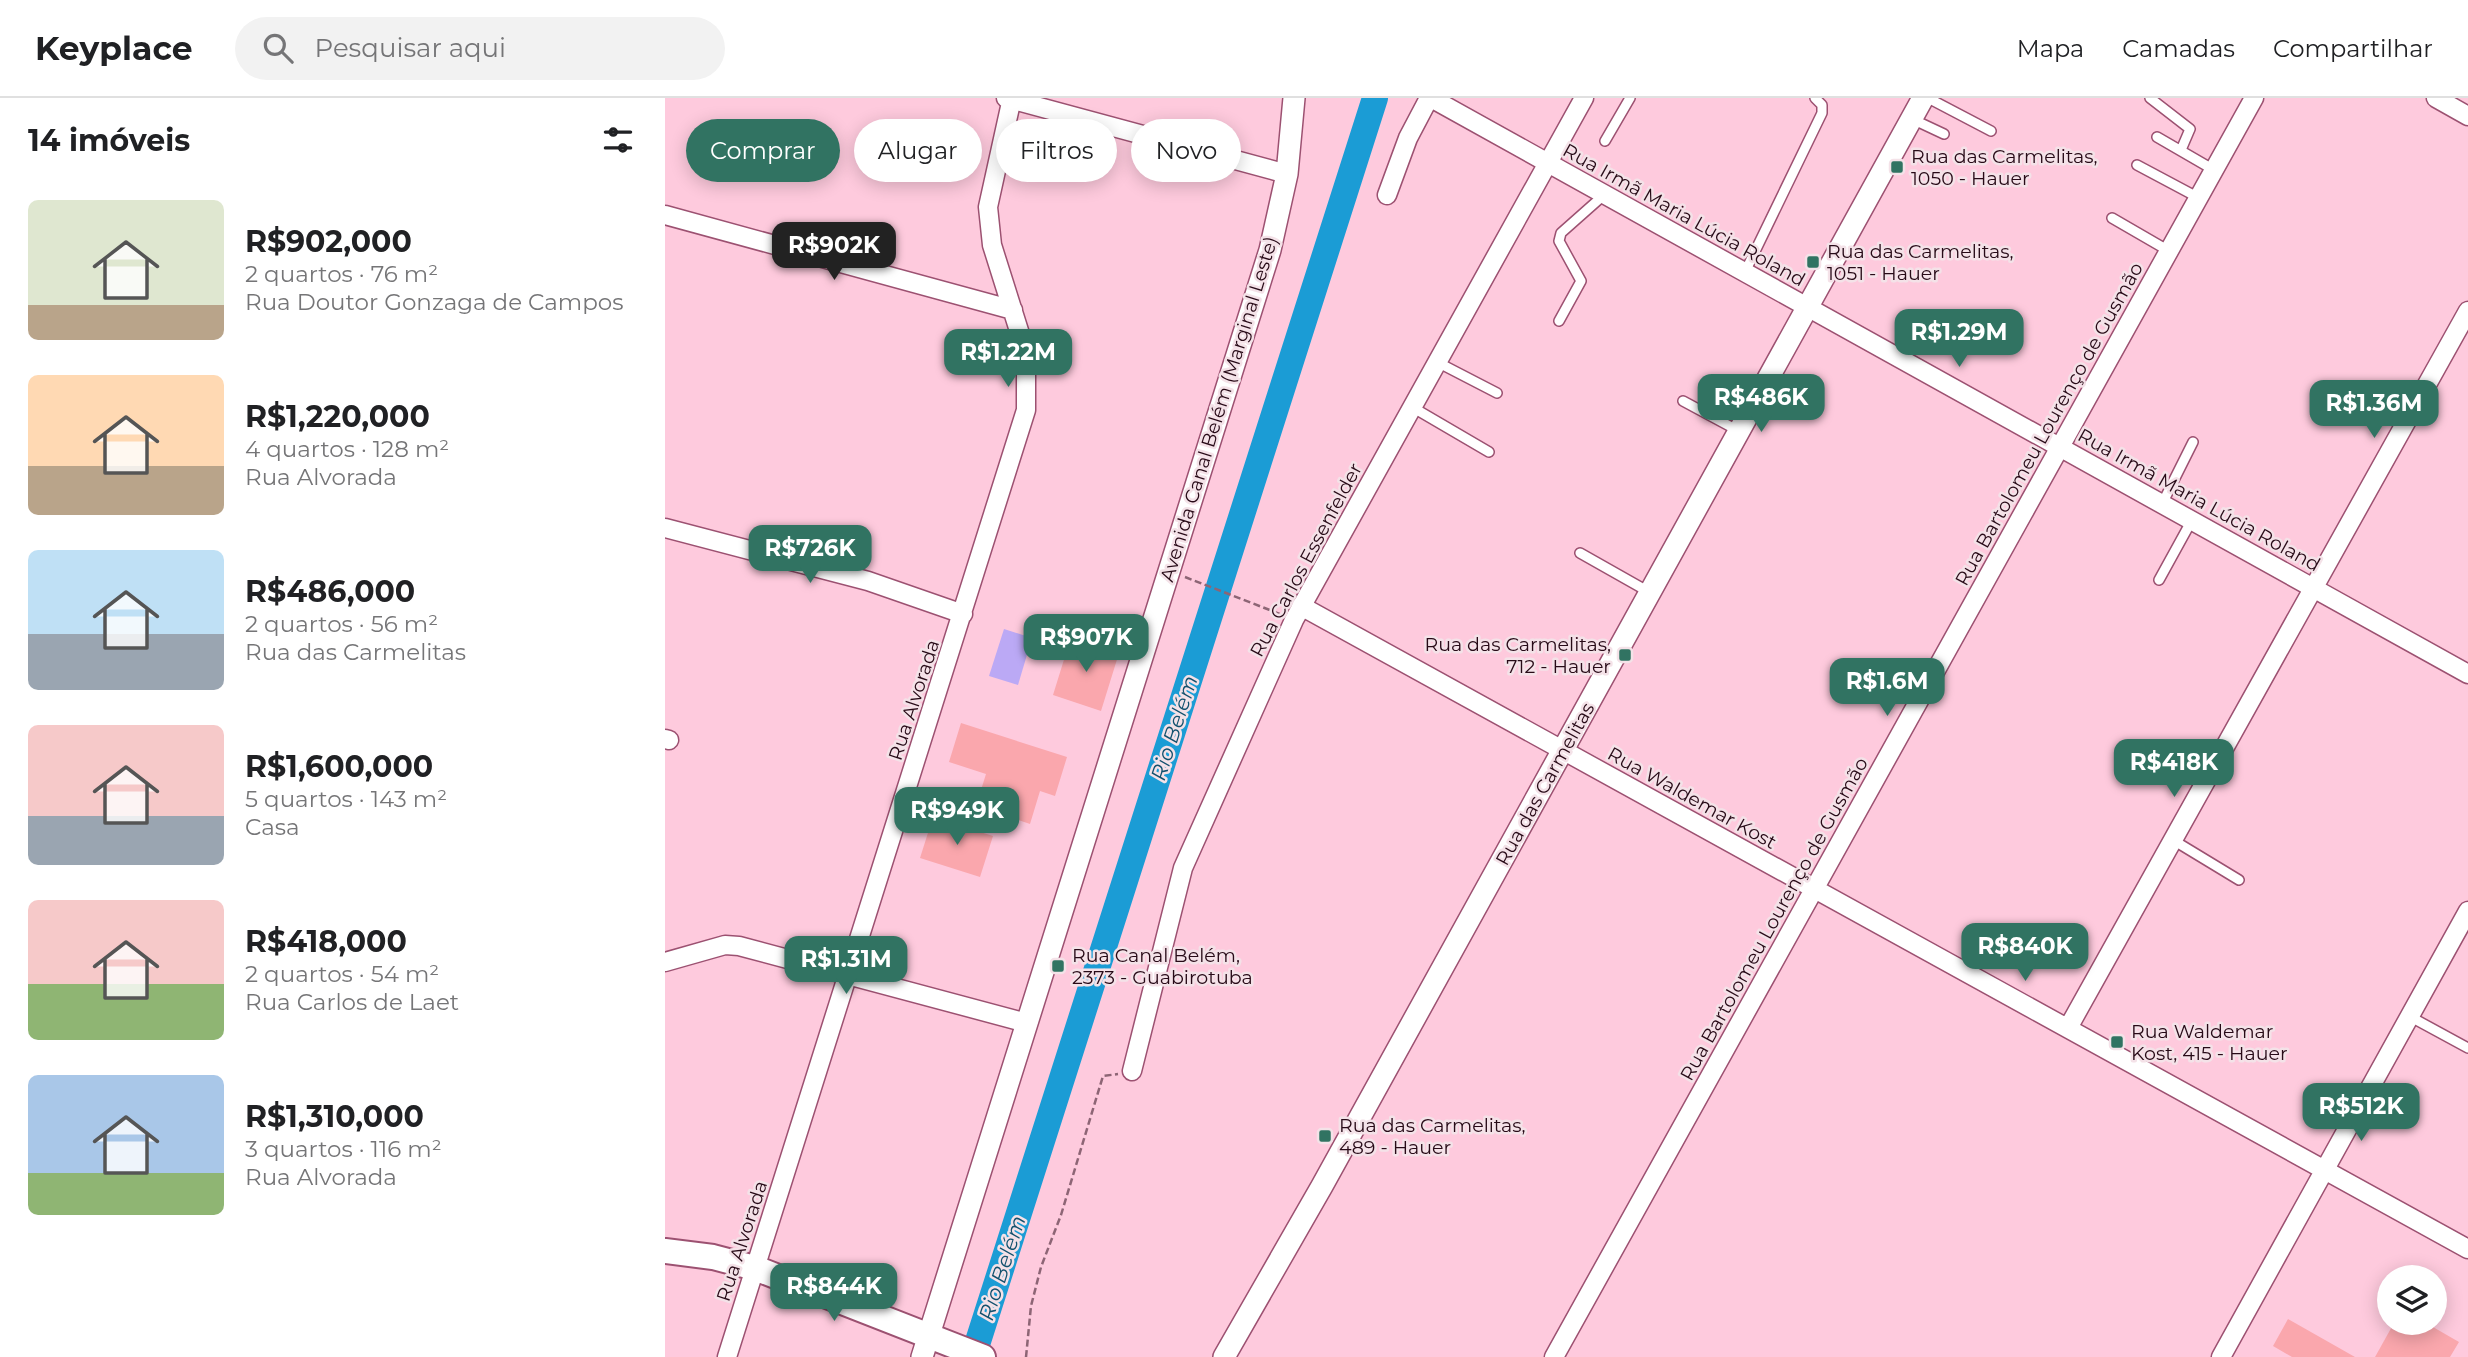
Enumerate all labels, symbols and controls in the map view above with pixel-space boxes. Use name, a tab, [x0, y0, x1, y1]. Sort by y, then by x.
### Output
search box	[235, 17, 725, 80]
text: Keyplace	[35, 28, 193, 68]
icon: search	[259, 29, 297, 67]
text: Pesquisar aqui	[315, 32, 506, 64]
text: Mapa	[2017, 34, 2084, 63]
text: Camadas	[2122, 34, 2235, 63]
text: Compartilhar	[2273, 34, 2433, 63]
chip: Comprar	[686, 119, 840, 182]
chip: Alugar	[854, 119, 982, 182]
chip: Filtros	[996, 119, 1117, 182]
chip: Novo	[1131, 119, 1241, 182]
icon: filters	[599, 121, 637, 159]
text: 14 imóveis	[28, 122, 190, 159]
street label: Rua Irmã Maria Lúcia Roland	[1559, 139, 1809, 291]
place label: Rua das Carmelitas, 1050 - Hauer	[1911, 145, 2098, 190]
marker: Rua das Carmelitas, 1050 - Hauer	[1889, 159, 1905, 175]
pin: R$902K	[777, 222, 891, 282]
text: R$902,000	[245, 223, 412, 260]
icon: home	[84, 228, 168, 312]
text: R$902K	[788, 231, 880, 259]
street label: Avenida Canal Belém (Marginal Leste)	[1155, 234, 1283, 584]
place label: Rua das Carmelitas, 1051 - Hauer	[1827, 240, 2014, 285]
marker: Rua das Carmelitas, 1051 - Hauer	[1805, 254, 1821, 270]
street label: Rua Bartolomeu Lourenço de Gusmão	[1950, 258, 2148, 590]
text: 2 quartos · 76 m²	[245, 260, 438, 288]
text: Rua Doutor Gonzaga de Campos	[245, 288, 623, 316]
pin: R$1.29M	[1894, 310, 2024, 369]
text: R$1.29M	[1911, 318, 2007, 346]
pin: R$1.22M	[943, 330, 1073, 389]
text: R$1.22M	[960, 338, 1056, 366]
pin: R$486K	[1704, 374, 1818, 434]
pin: R$1.36M	[2309, 380, 2439, 440]
text: R$486K	[1714, 383, 1808, 411]
text: R$1.36M	[2326, 389, 2422, 417]
text: R$1,220,000	[245, 398, 430, 435]
icon: home	[84, 403, 168, 487]
street label: Rua Irmã Maria Lúcia Roland	[2074, 424, 2324, 576]
text: 4 quartos · 128 m²	[245, 435, 449, 463]
street label: Rua Carlos Essenfelder	[1245, 459, 1367, 661]
text: Rua Alvorada	[245, 463, 397, 491]
pin: R$726K	[753, 526, 867, 585]
text: R$726K	[765, 534, 855, 562]
text: R$486,000	[245, 573, 415, 610]
icon: home	[84, 578, 168, 662]
text: 2 quartos · 56 m²	[245, 610, 438, 638]
pin: R$907K	[1029, 614, 1143, 674]
text: R$907K	[1040, 623, 1132, 651]
place label: Rua das Carmelitas, 712 - Hauer	[1424, 633, 1611, 678]
street label: Rua Alvorada	[884, 637, 944, 763]
text: Rua das Carmelitas	[245, 638, 466, 666]
marker: Rua das Carmelitas, 712 - Hauer	[1617, 647, 1633, 663]
pin: R$1.6M	[1830, 658, 1944, 718]
text: R$1.6M	[1846, 667, 1928, 695]
water label: Rio Belém	[1145, 672, 1203, 784]
street label: Rua das Carmelitas	[1491, 699, 1599, 869]
pin: R$418K	[2117, 740, 2231, 799]
street label: Rua Waldemar Kost	[1604, 742, 1781, 854]
text: R$1,600,000	[245, 748, 433, 785]
text: R$418K	[2130, 748, 2218, 776]
icon: home	[84, 753, 168, 837]
street label: Rua Bartolomeu Lourenço de Gusmão	[1675, 753, 1873, 1085]
text: 5 quartos · 143 m²	[245, 785, 447, 813]
pin: R$949K	[900, 788, 1014, 847]
text: R$949K	[910, 796, 1004, 824]
text: Casa	[245, 813, 300, 841]
text: R$418,000	[245, 923, 407, 960]
pin: R$840K	[1968, 924, 2082, 983]
icon: home	[84, 928, 168, 1012]
text: R$840K	[1977, 932, 2073, 960]
pin: R$1.31M	[781, 936, 911, 996]
place label: Rua Canal Belém, 2373 - Guabirotuba	[1072, 944, 1253, 989]
text: R$1.31M	[800, 945, 892, 973]
marker: Rua Canal Belém, 2373 - Guabirotuba	[1050, 958, 1066, 974]
text: 2 quartos · 54 m²	[245, 960, 439, 988]
text: Rua Carlos de Laet	[245, 988, 459, 1016]
place label: Rua Waldemar Kost, 415 - Hauer	[2131, 1020, 2288, 1065]
marker: Rua Waldemar Kost, 415 - Hauer	[2109, 1034, 2125, 1050]
pin: R$512K	[2304, 1084, 2418, 1143]
text: R$512K	[2319, 1092, 2403, 1120]
text: R$1,310,000	[245, 1098, 424, 1135]
icon: home	[84, 1103, 168, 1187]
place label: Rua das Carmelitas, 489 - Hauer	[1339, 1114, 1526, 1159]
marker: Rua das Carmelitas, 489 - Hauer	[1317, 1128, 1333, 1144]
text: 3 quartos · 116 m²	[245, 1135, 442, 1163]
text: Rua Alvorada	[245, 1163, 397, 1191]
street label: Rua Alvorada	[712, 1178, 772, 1304]
water label: Rio Belém	[973, 1212, 1031, 1324]
pin: R$844K	[777, 1264, 891, 1323]
map controls	[2377, 1265, 2447, 1335]
button: layers	[2377, 1265, 2447, 1335]
text: R$844K	[786, 1272, 882, 1300]

